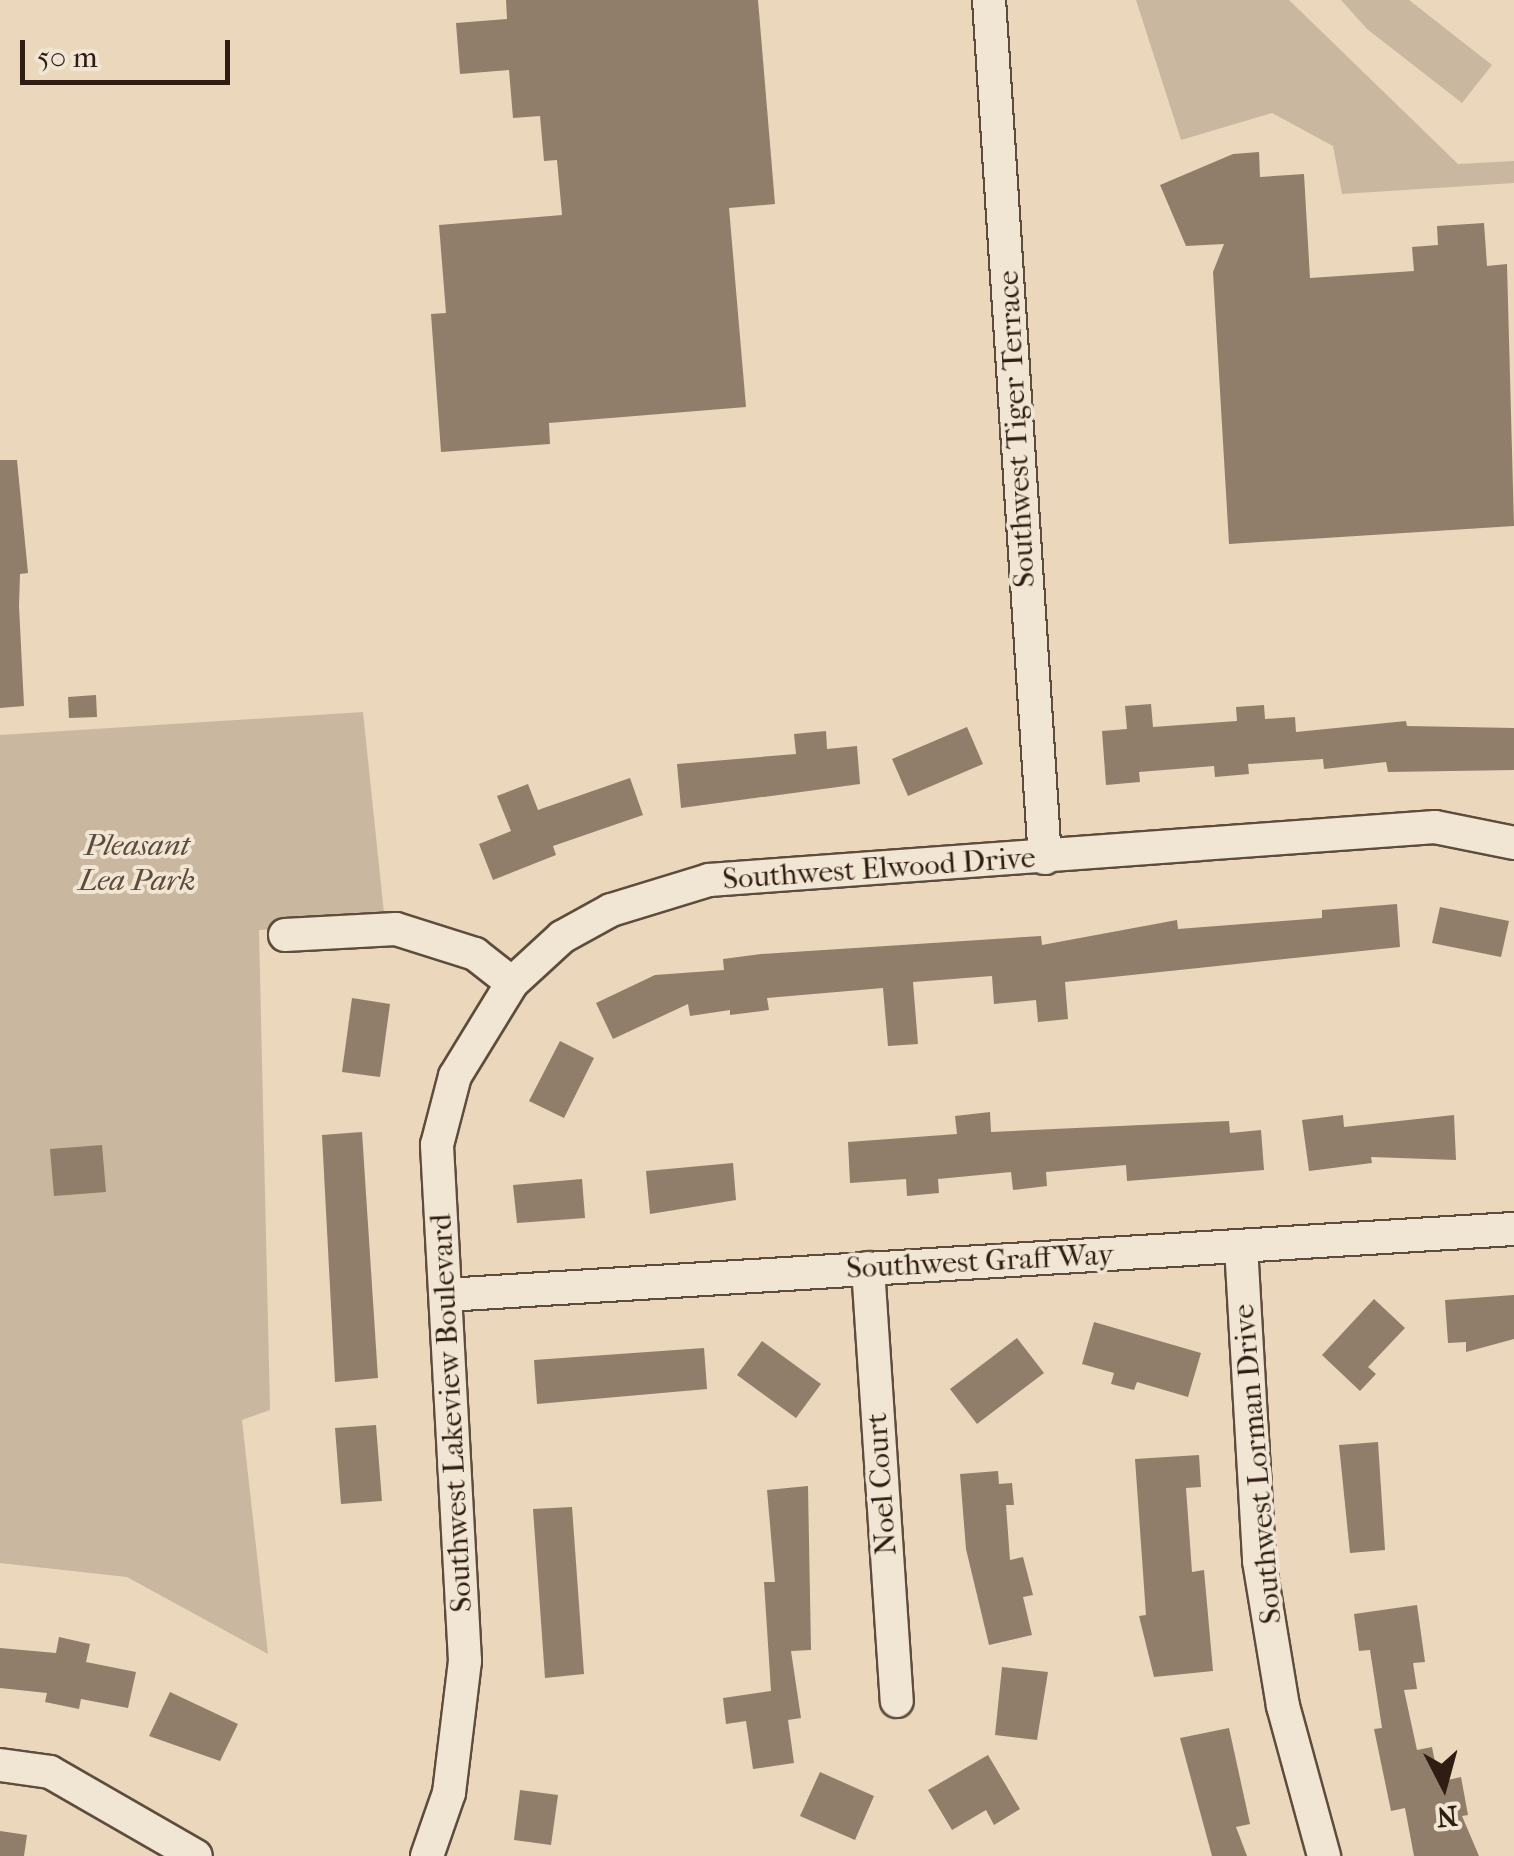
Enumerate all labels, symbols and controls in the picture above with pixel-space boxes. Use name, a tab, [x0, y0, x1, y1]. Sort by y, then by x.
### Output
scale bar	[25, 20, 235, 82]
text: 50 m	[37, 40, 98, 75]
street label: Southwest Tiger Terrace	[991, 270, 1043, 588]
park label: Pleasant Lea Park	[79, 828, 195, 898]
street label: Southwest Elwood Drive	[721, 840, 1037, 898]
street label: Southwest Lakeview Boulevard	[424, 1213, 480, 1613]
street label: Southwest Graff Way	[845, 1237, 1115, 1287]
street label: Southwest Lorman Drive	[1226, 1303, 1290, 1625]
street label: Noel Court	[859, 1412, 905, 1556]
north arrow	[1394, 1736, 1494, 1836]
text: N	[1435, 1799, 1459, 1834]

